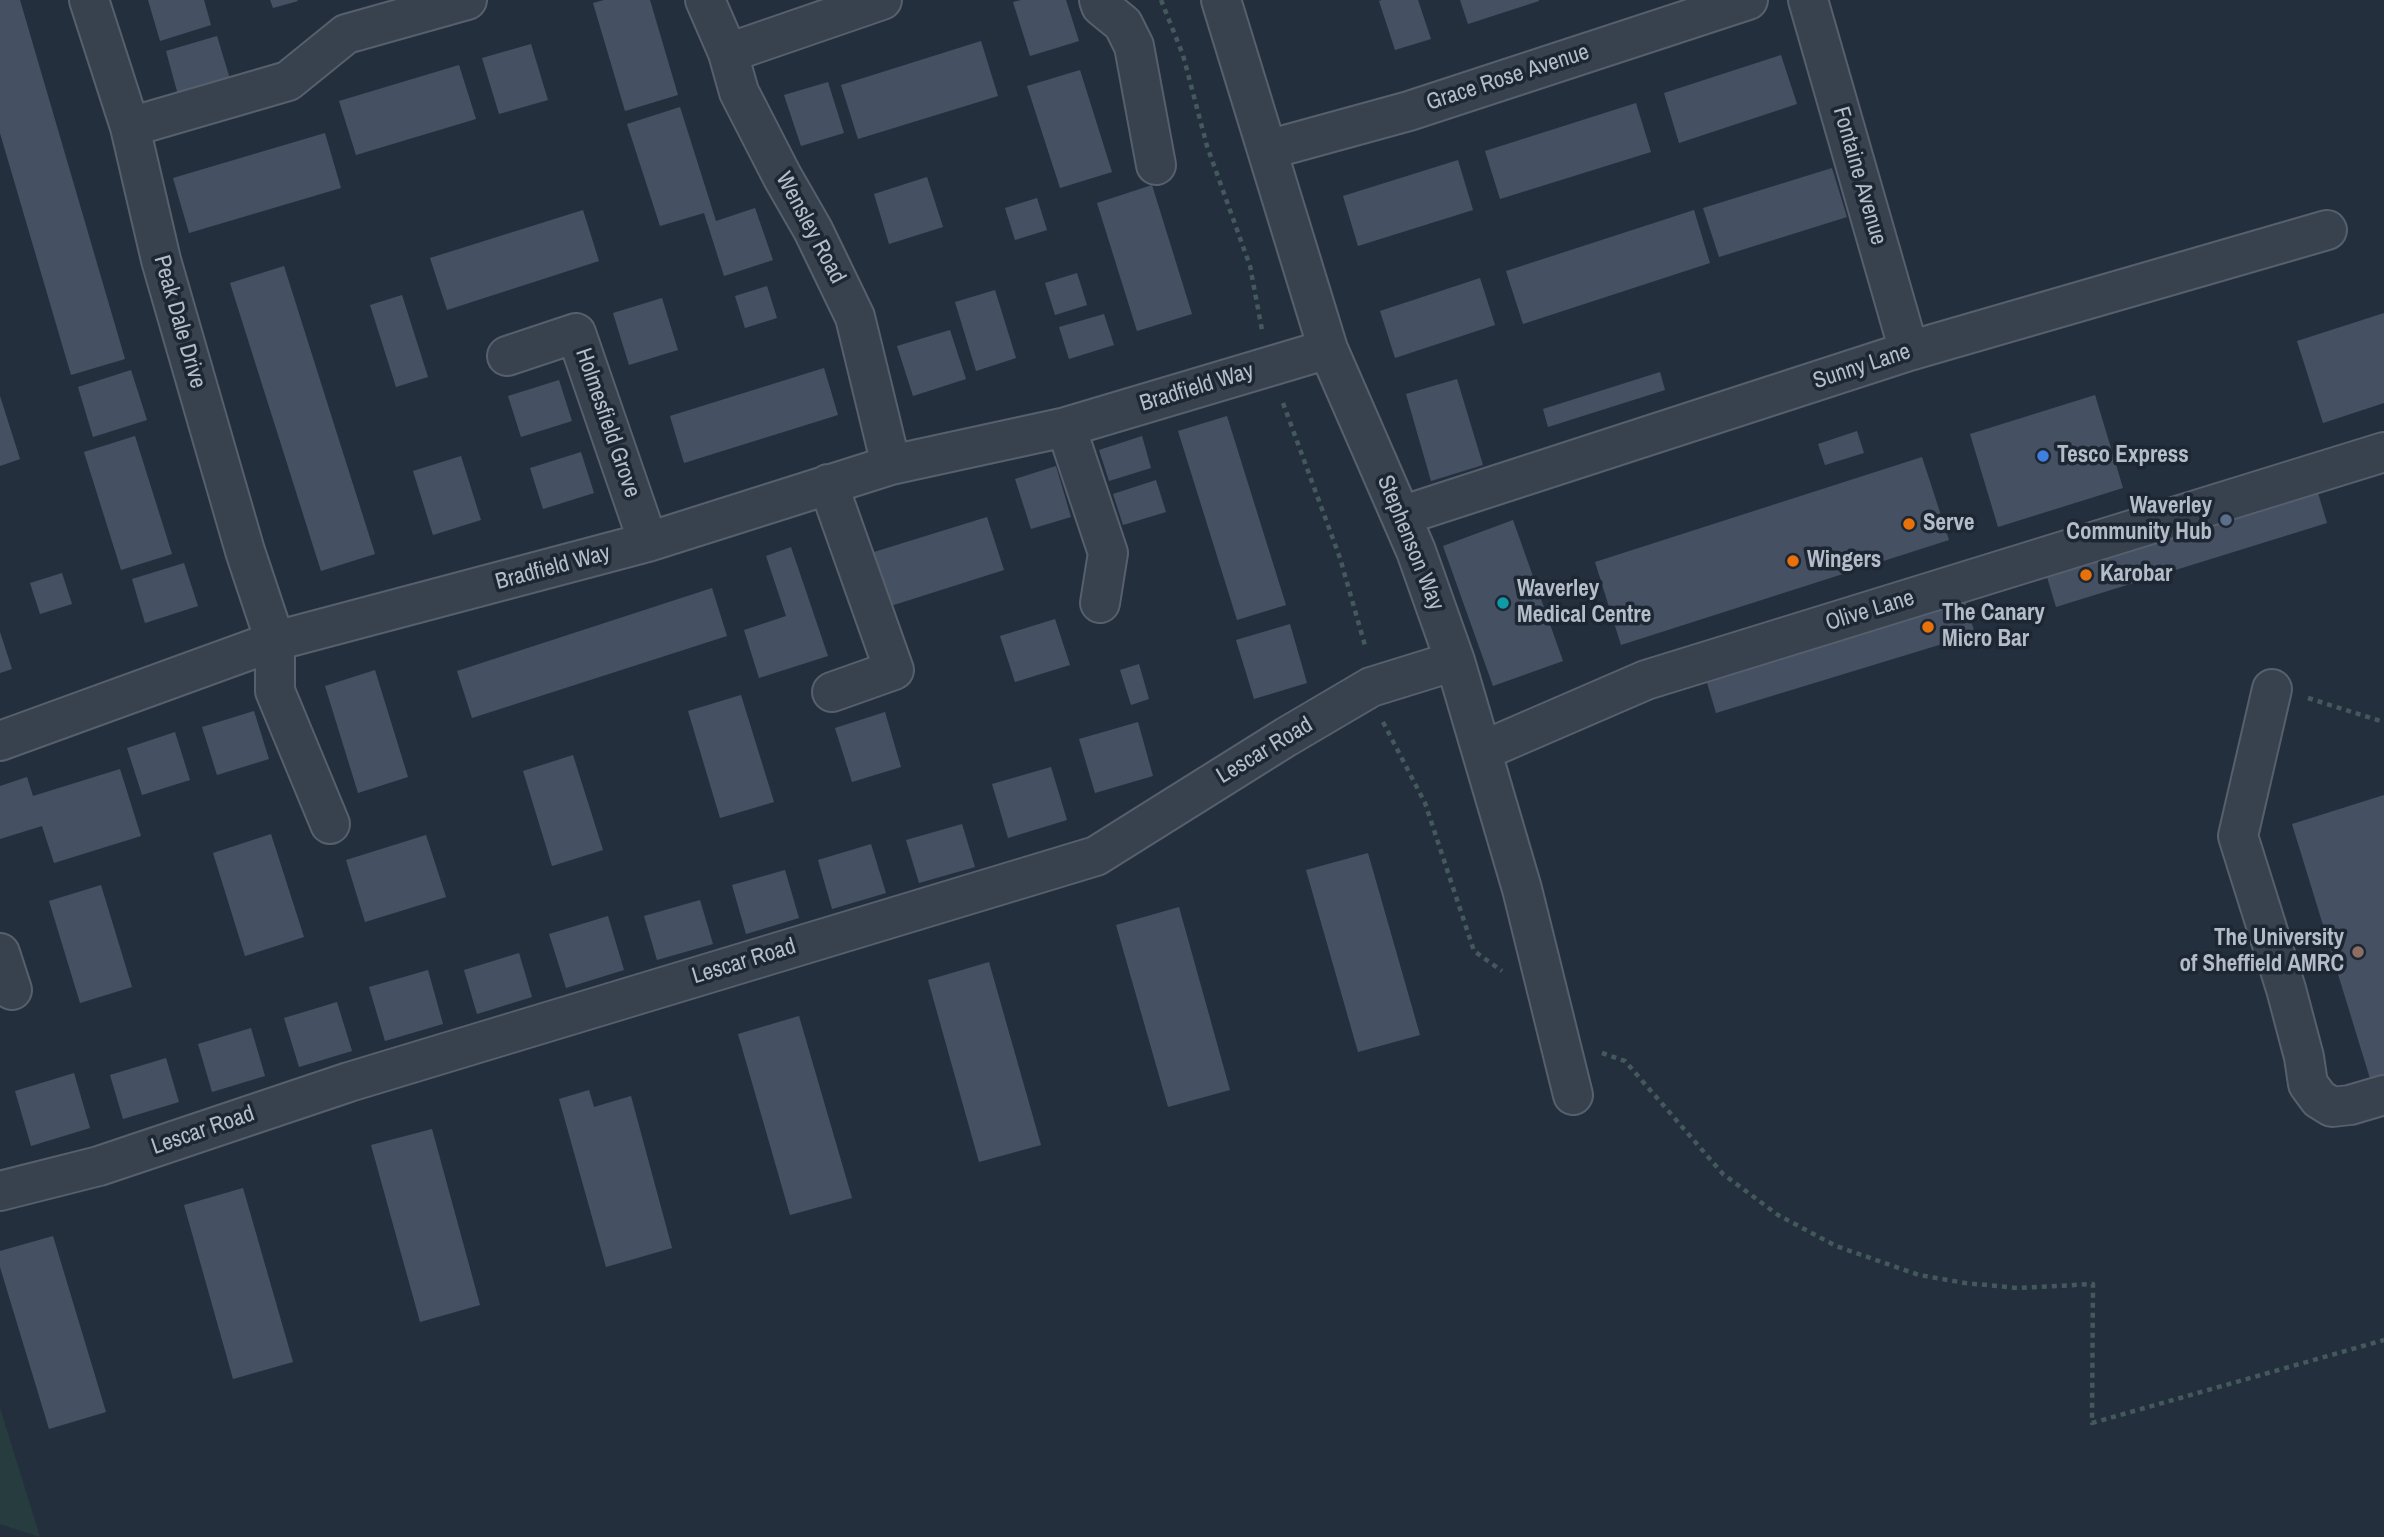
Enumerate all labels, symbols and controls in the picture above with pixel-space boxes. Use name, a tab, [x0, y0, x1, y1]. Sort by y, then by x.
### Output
street label: Grace Rose Avenue	[1423, 39, 1593, 117]
street label: Fontaine Avenue	[1826, 104, 1892, 248]
street label: Wensley Road	[769, 168, 851, 288]
street label: Peak Dale Drive	[147, 252, 211, 392]
street label: Sunny Lane	[1810, 338, 1914, 396]
street label: Holmesfield Grove	[569, 345, 645, 501]
street label: Bradfield Way	[1137, 358, 1257, 418]
place label: Tesco Express	[2057, 442, 2189, 470]
marker: Tesco Express	[2035, 448, 2051, 464]
street label: Stephenson Way	[1370, 472, 1450, 614]
place label: Waverley Community Hub	[2066, 493, 2212, 547]
place label: Serve	[1923, 510, 1974, 538]
marker: Waverley Community Hub	[2218, 512, 2234, 528]
marker: Serve	[1901, 516, 1917, 532]
street label: Bradfield Way	[493, 539, 613, 597]
place label: Wingers	[1807, 547, 1881, 575]
marker: Wingers	[1785, 553, 1801, 569]
place label: Karobar	[2100, 561, 2172, 589]
marker: Karobar	[2078, 567, 2094, 583]
place label: Waverley Medical Centre	[1517, 576, 1651, 630]
street label: Olive Lane	[1822, 584, 1918, 638]
marker: Waverley Medical Centre	[1495, 595, 1511, 611]
place label: The Canary Micro Bar	[1942, 600, 2045, 654]
marker: The Canary Micro Bar	[1920, 619, 1936, 635]
street label: Lescar Road	[1212, 712, 1318, 790]
place label: The University of Sheffield AMRC	[2180, 925, 2344, 979]
street label: Lescar Road	[689, 933, 799, 991]
marker: The University of Sheffield AMRC	[2350, 944, 2366, 960]
street label: Lescar Road	[148, 1101, 258, 1161]

